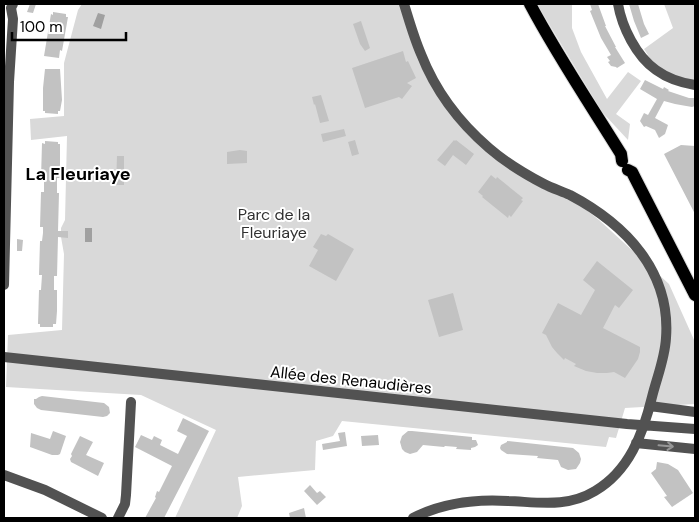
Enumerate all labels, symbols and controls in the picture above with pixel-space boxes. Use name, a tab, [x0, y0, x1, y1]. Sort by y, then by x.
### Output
scale bar	[12, 10, 126, 42]
text: 100 m	[20, 17, 63, 37]
district label: La Fleuriaye	[25, 162, 131, 186]
park label: Parc de la Fleuriaye	[238, 204, 310, 243]
street label: Allée des Renaudières	[269, 361, 433, 399]
one-way arrow	[657, 441, 673, 451]

